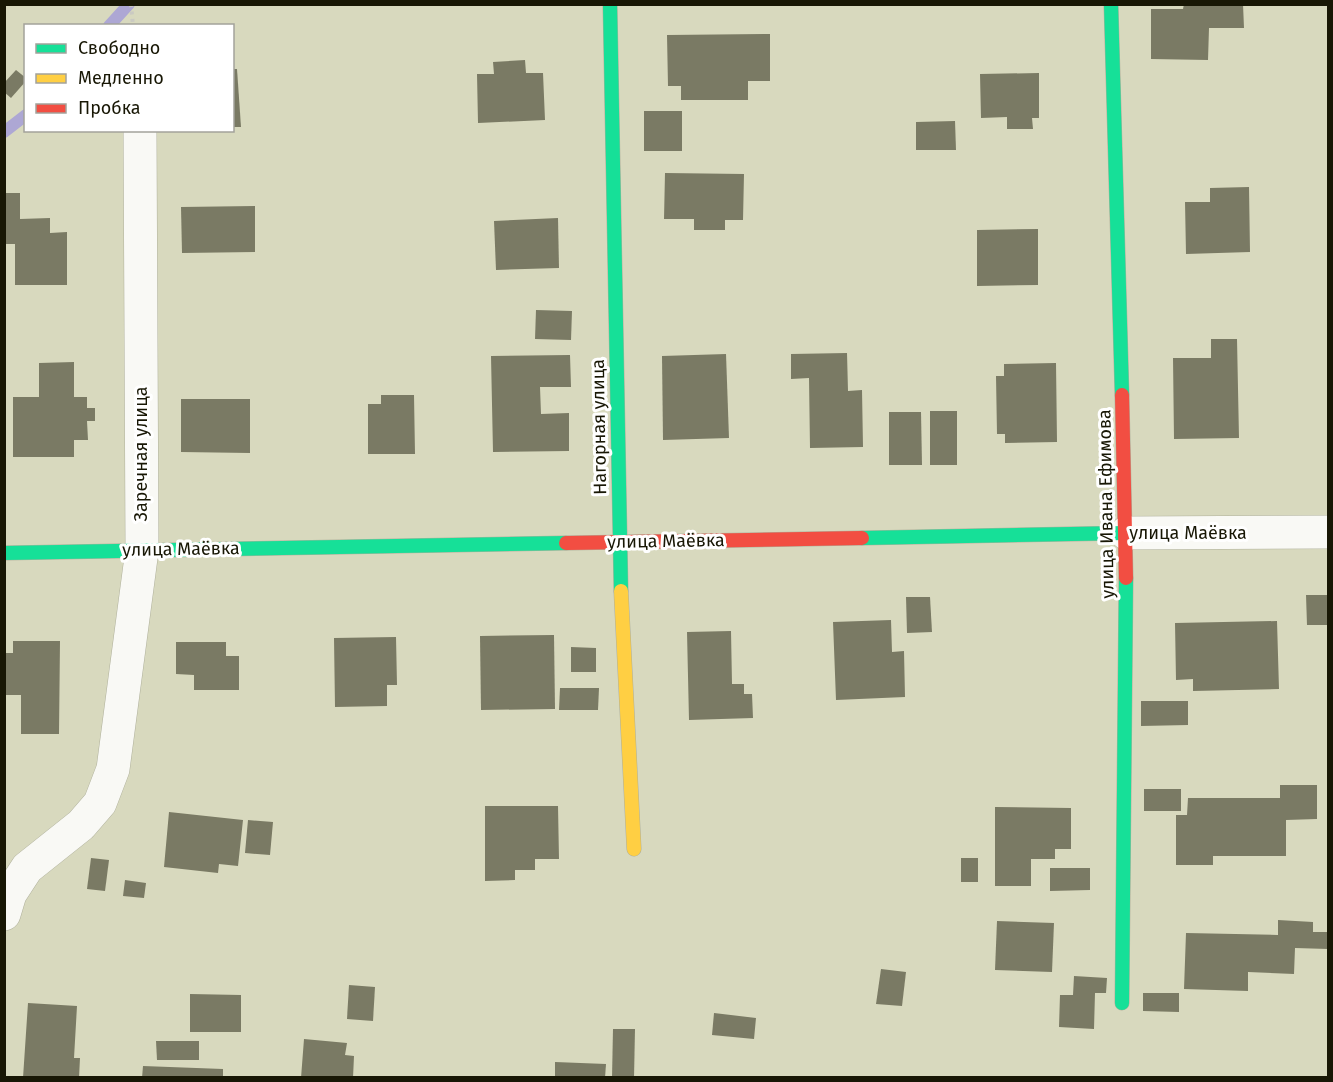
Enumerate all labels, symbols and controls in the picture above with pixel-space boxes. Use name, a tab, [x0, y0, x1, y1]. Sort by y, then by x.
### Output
legend	[24, 24, 234, 132]
text: Свободно	[78, 37, 160, 59]
text: Медленно	[78, 67, 164, 89]
text: Пробка	[78, 97, 141, 119]
street label: Нагорная улица	[587, 359, 611, 495]
street label: Заречная улица	[130, 387, 152, 521]
street label: улица Ивана Ефимова	[1093, 409, 1119, 599]
street label: улица Маёвка	[1129, 522, 1247, 544]
street label: улица Маёвка	[607, 529, 725, 553]
street label: улица Маёвка	[122, 537, 240, 561]

